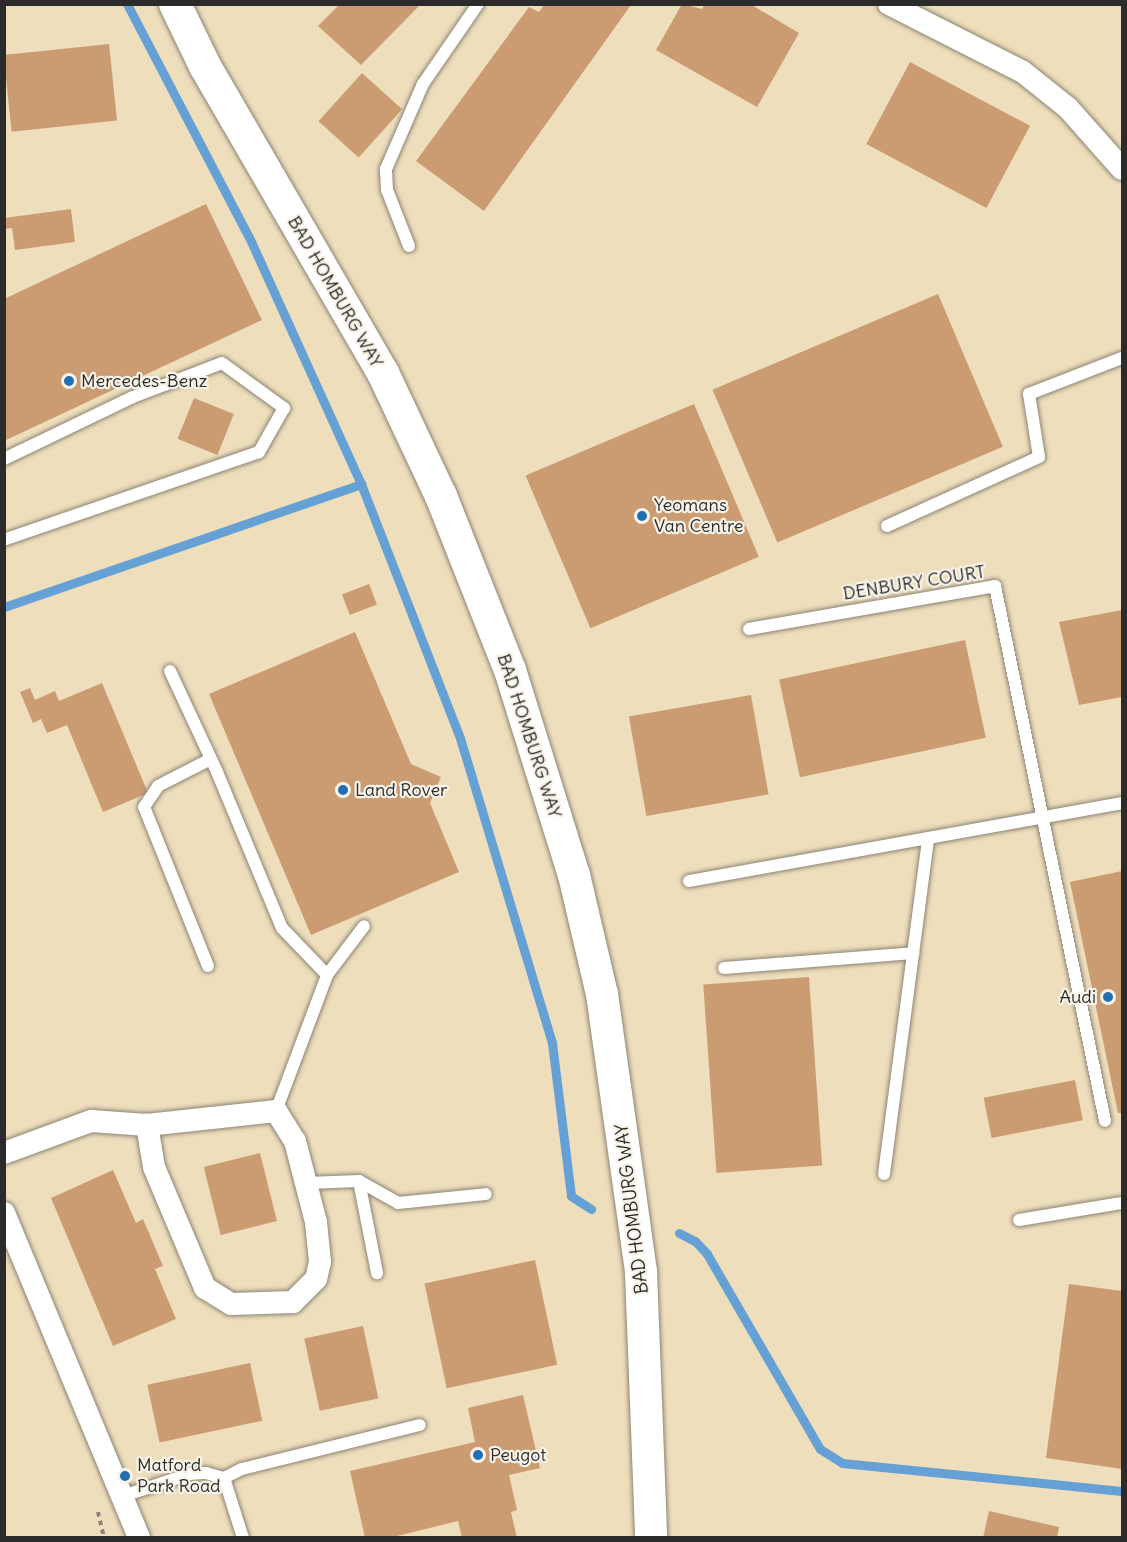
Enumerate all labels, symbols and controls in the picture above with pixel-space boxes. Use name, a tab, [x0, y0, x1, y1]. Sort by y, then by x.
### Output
street label: BAD HOMBURG WAY	[283, 212, 387, 372]
place label: Mercedes-Benz	[81, 370, 207, 392]
marker: Mercedes-Benz	[62, 374, 76, 388]
place label: Yeomans Van Centre	[654, 495, 743, 538]
marker: Yeomans Van Centre	[635, 509, 649, 523]
street label: DENBURY COURT	[841, 561, 987, 605]
street label: BAD HOMBURG WAY	[492, 651, 566, 821]
place label: Land Rover	[355, 779, 447, 801]
marker: Land Rover	[336, 783, 350, 797]
place label: Audi	[1059, 986, 1096, 1008]
marker: Audi	[1101, 990, 1115, 1004]
street label: BAD HOMBURG WAY	[611, 1123, 653, 1295]
place label: Peugot	[490, 1444, 546, 1466]
marker: Peugot	[471, 1448, 485, 1462]
place label: Matford Park Road	[137, 1455, 221, 1498]
marker: Matford Park Road	[118, 1469, 132, 1483]

